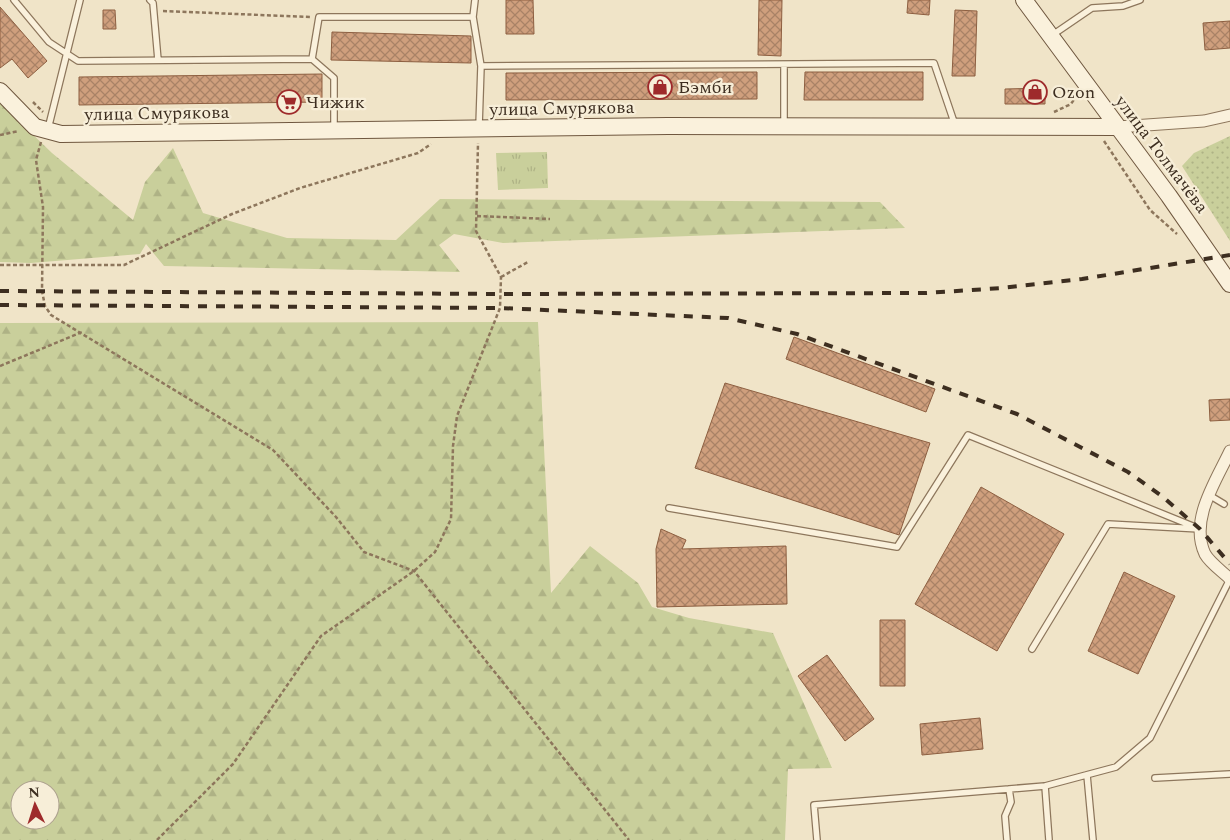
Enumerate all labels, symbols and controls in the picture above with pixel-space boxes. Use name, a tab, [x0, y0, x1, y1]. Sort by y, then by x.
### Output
shop icon: Бэмби	[647, 74, 673, 100]
place label: Бэмби	[678, 74, 732, 101]
shop icon: Ozon	[1022, 79, 1048, 105]
place label: Ozon	[1052, 79, 1095, 106]
supermarket icon: Чижик	[276, 89, 302, 115]
place label: Чижик	[306, 89, 365, 116]
street label: улица Толмачёва	[1108, 89, 1215, 219]
street label: улица Смурякова	[488, 94, 635, 123]
street label: улица Смурякова	[83, 99, 230, 128]
north arrow	[10, 780, 60, 830]
text: N	[28, 782, 41, 803]

